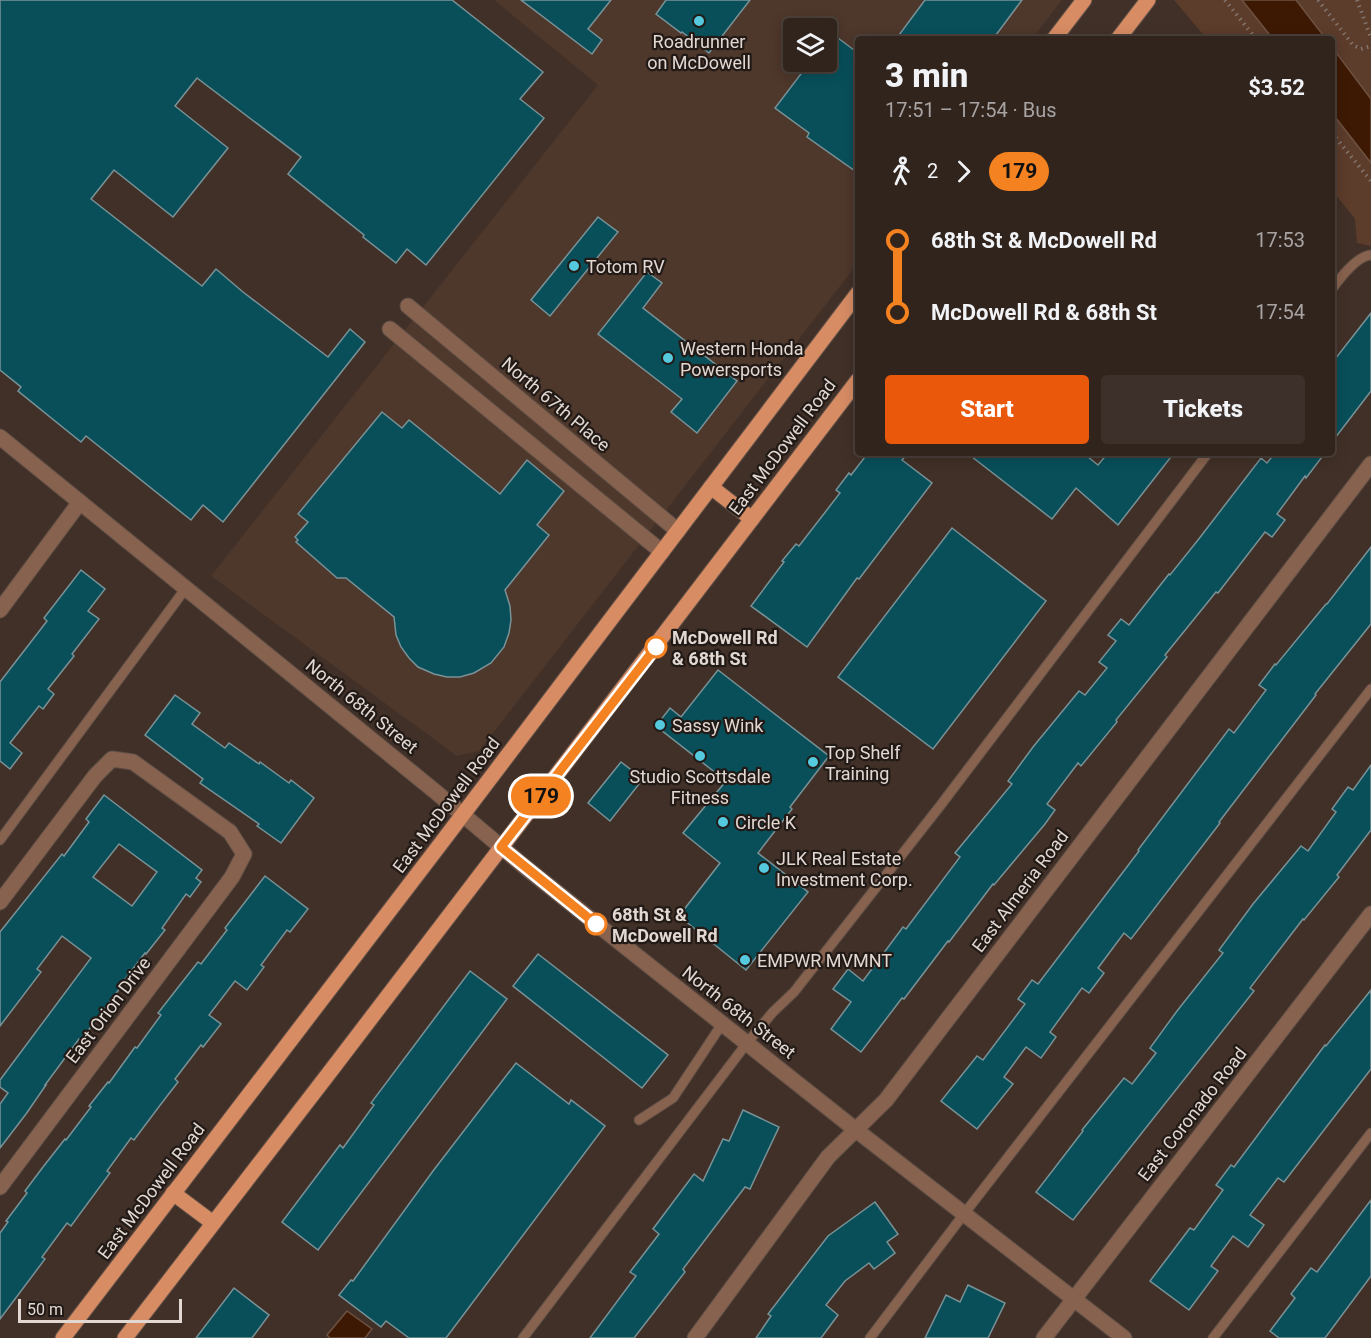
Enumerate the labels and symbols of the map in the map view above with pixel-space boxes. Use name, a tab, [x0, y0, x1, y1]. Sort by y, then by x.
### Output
marker: Roadrunner on McDowell	[692, 14, 706, 28]
place label: Roadrunner on McDowell	[647, 31, 751, 73]
place label: Totom RV	[586, 256, 665, 277]
marker: Totom RV	[567, 259, 581, 273]
place label: Western Honda Powersports	[680, 338, 803, 380]
marker: Western Honda Powersports	[661, 351, 675, 365]
street label: North 67th Place	[498, 353, 614, 455]
street label: East McDowell Road	[724, 375, 840, 519]
place label: McDowell Rd & 68th St	[672, 627, 778, 669]
marker: McDowell Rd & 68th St	[645, 636, 667, 658]
street label: North 68th Street	[302, 654, 422, 758]
place label: Sassy Wink	[672, 715, 764, 736]
marker: Sassy Wink	[653, 718, 667, 732]
street label: East McDowell Road	[388, 733, 504, 877]
place label: Top Shelf Training	[825, 742, 901, 784]
marker: Studio Scottsdale Fitness	[693, 749, 707, 763]
marker: Top Shelf Training	[806, 755, 820, 769]
place label: Studio Scottsdale Fitness	[629, 766, 771, 808]
line badge: 179	[506, 776, 576, 816]
place label: Circle K	[735, 812, 797, 833]
marker: Circle K	[716, 815, 730, 829]
street label: East Almeria Road	[967, 826, 1073, 956]
place label: JLK Real Estate Investment Corp.	[776, 848, 913, 890]
marker: JLK Real Estate Investment Corp.	[757, 861, 771, 875]
place label: 68th St & McDowell Rd	[612, 904, 718, 946]
marker: 68th St & McDowell Rd	[585, 913, 607, 935]
place label: EMPWR MVMNT	[757, 950, 892, 971]
street label: East Orion Drive	[61, 953, 155, 1067]
marker: EMPWR MVMNT	[738, 953, 752, 967]
street label: North 68th Street	[678, 961, 800, 1063]
street label: East Coronado Road	[1133, 1043, 1251, 1185]
street label: East McDowell Road	[93, 1119, 209, 1263]
scale bar	[18, 1296, 182, 1324]

